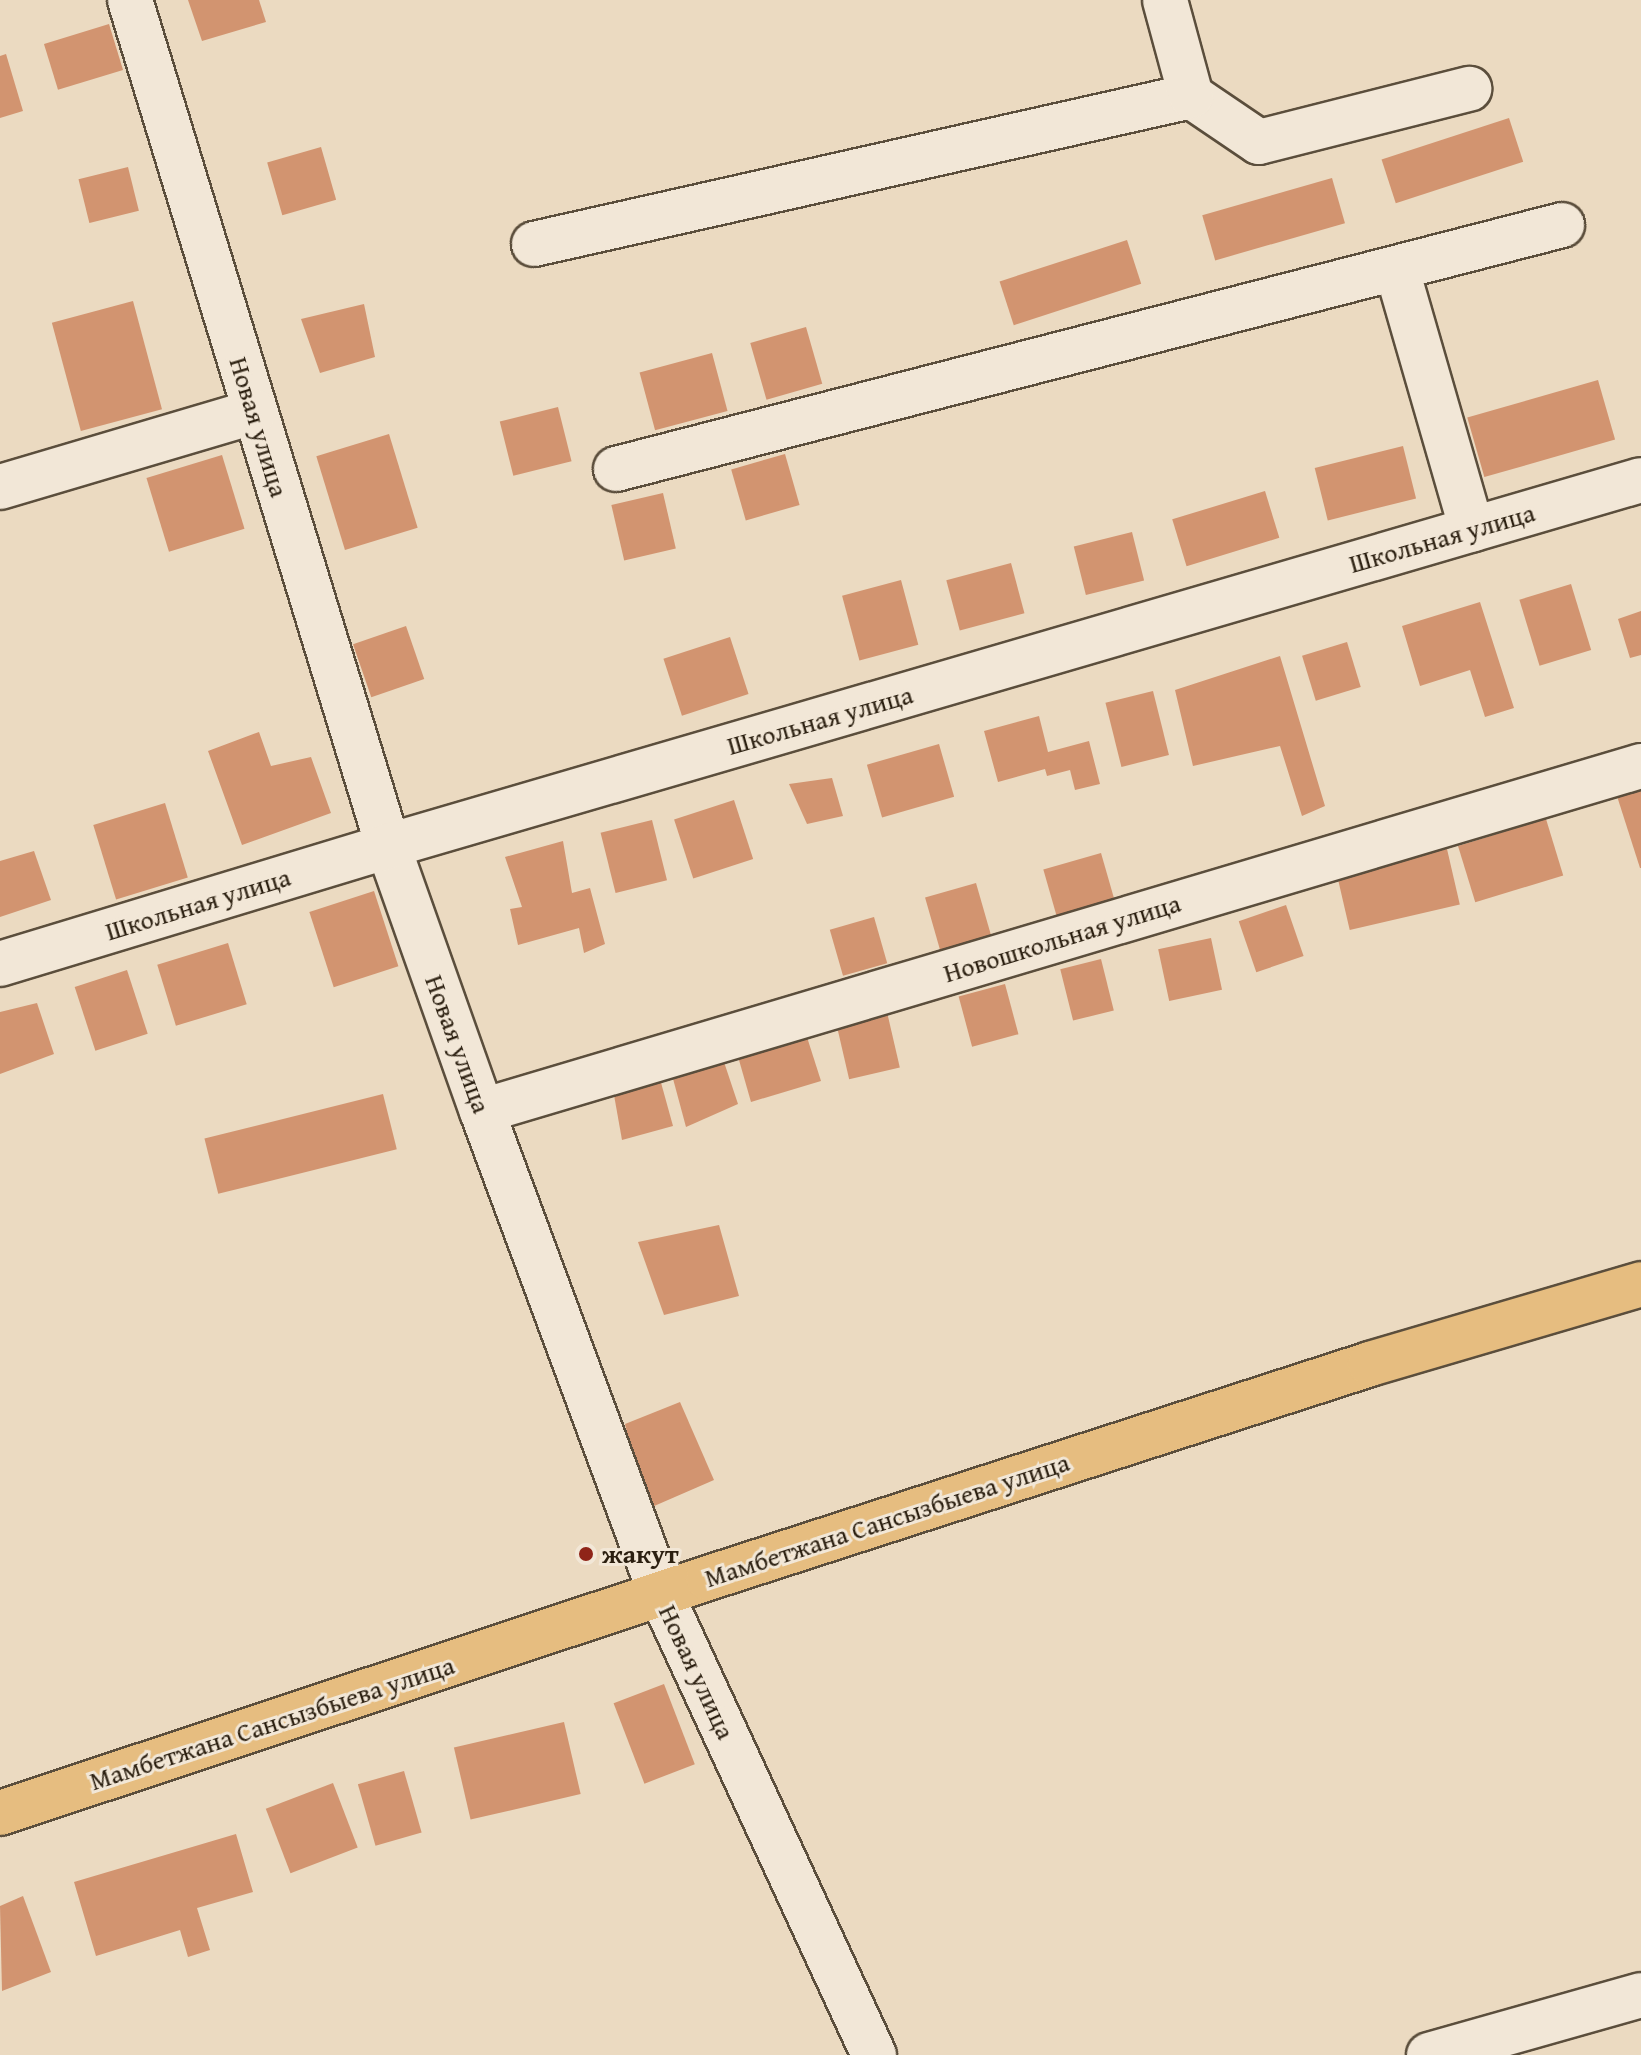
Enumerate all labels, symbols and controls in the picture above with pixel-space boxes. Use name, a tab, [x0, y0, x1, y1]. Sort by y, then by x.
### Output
street label: Новая улица	[223, 353, 295, 501]
street label: Школьная улица	[1346, 497, 1538, 579]
street label: Школьная улица	[724, 679, 916, 761]
street label: Школьная улица	[102, 861, 294, 947]
street label: Новошкольная улица	[940, 887, 1184, 989]
street label: Новая улица	[419, 971, 497, 1117]
street label: Мамбетжана Сансызбыева улица	[701, 1446, 1073, 1594]
place label: жакут	[602, 1538, 679, 1570]
marker: жакут	[577, 1545, 595, 1563]
street label: Новая улица	[652, 1600, 742, 1744]
street label: Мамбетжана Сансызбыева улица	[86, 1649, 458, 1797]

